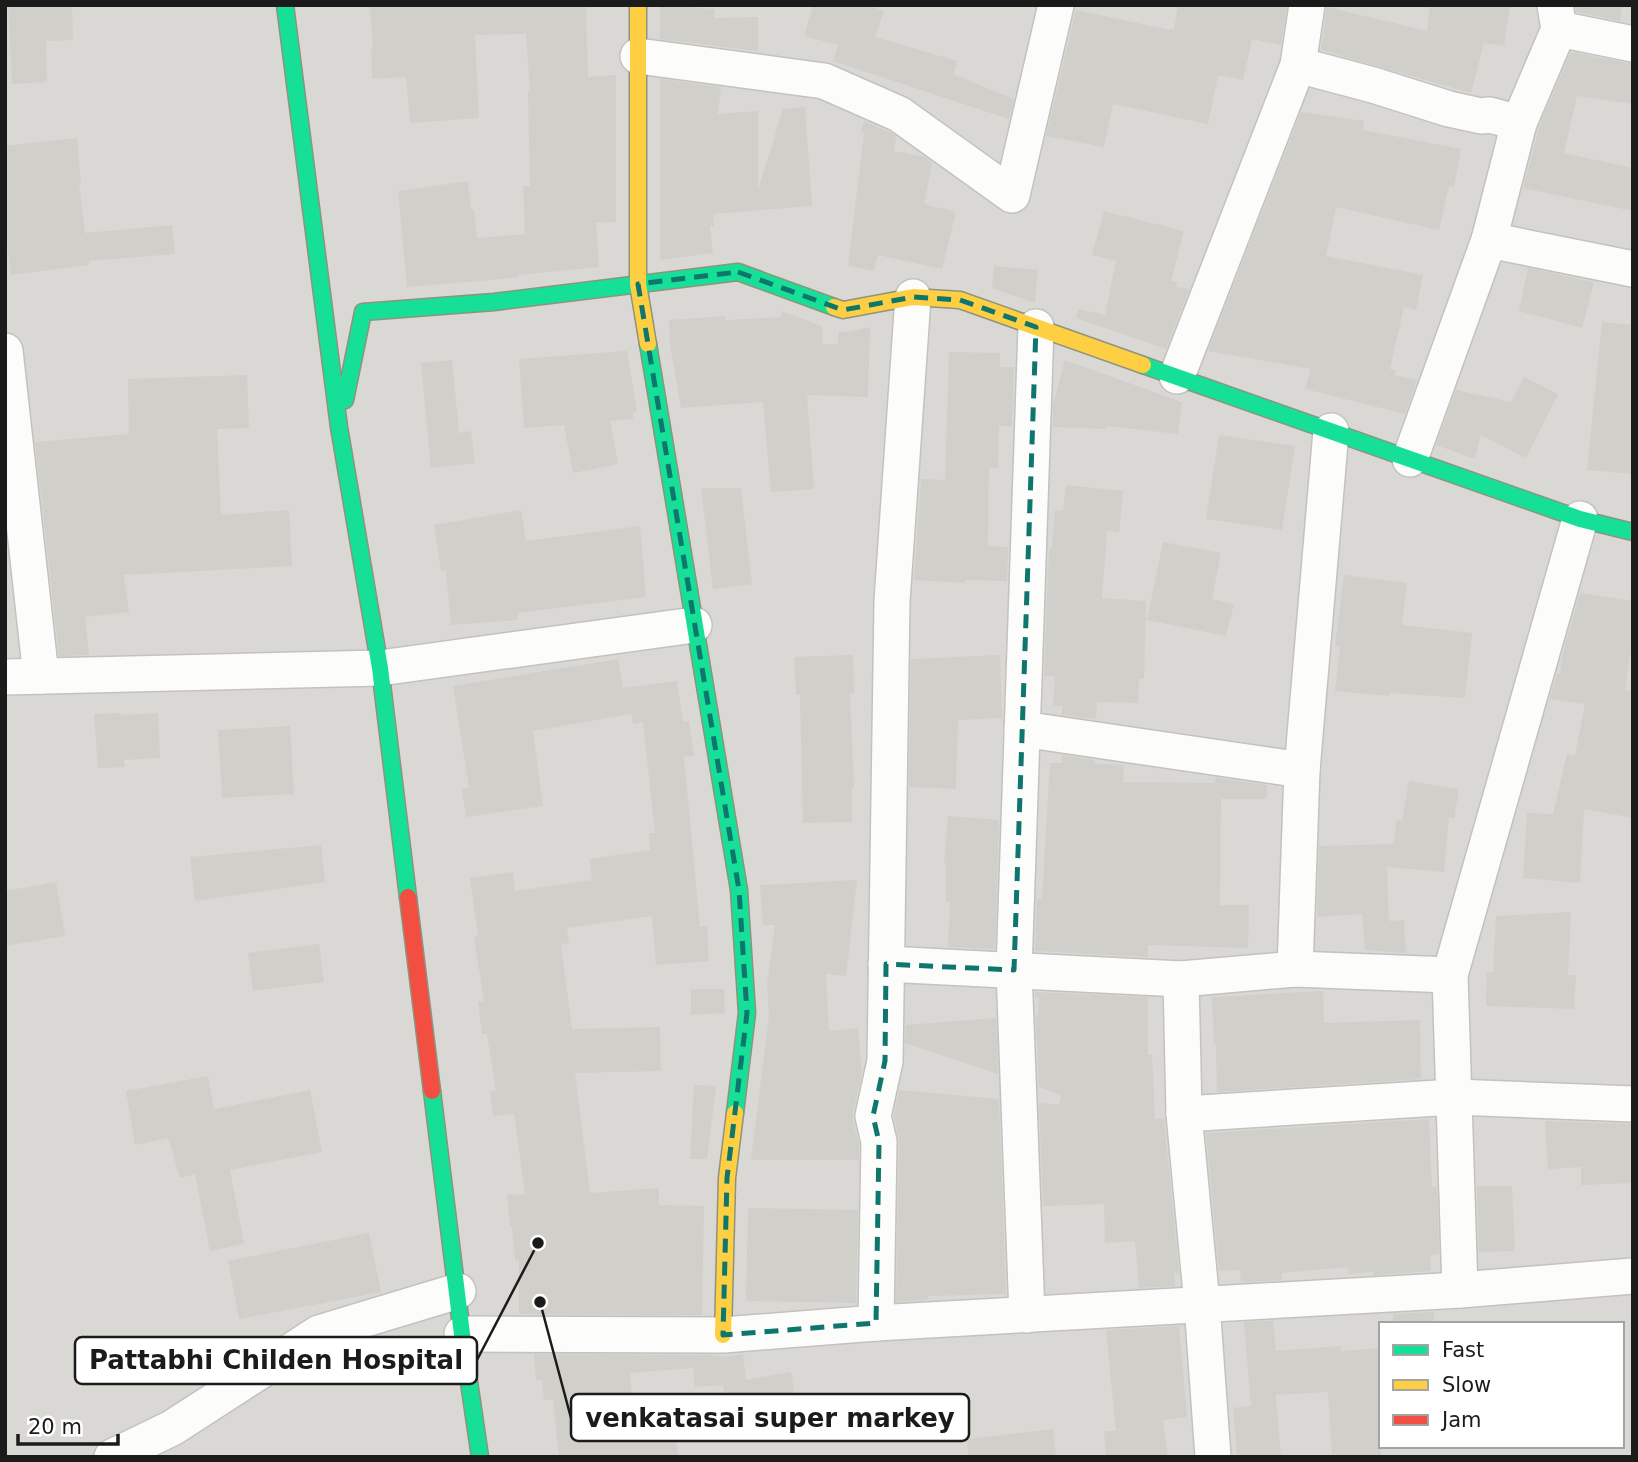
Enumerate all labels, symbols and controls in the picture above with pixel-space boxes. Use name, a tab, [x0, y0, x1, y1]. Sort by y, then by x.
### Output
legend	[1379, 1322, 1624, 1448]
callout: Pattabhi Childen Hospital	[75, 1337, 477, 1384]
text: Fast	[1442, 1338, 1484, 1362]
text: Pattabhi Childen Hospital	[89, 1345, 463, 1375]
text: Slow	[1442, 1373, 1491, 1397]
callout: venkatasai super markey	[571, 1394, 969, 1441]
scale bar	[18, 1402, 117, 1446]
text: venkatasai super markey	[585, 1403, 955, 1433]
text: Jam	[1440, 1408, 1482, 1432]
text: 20 m	[28, 1415, 82, 1439]

